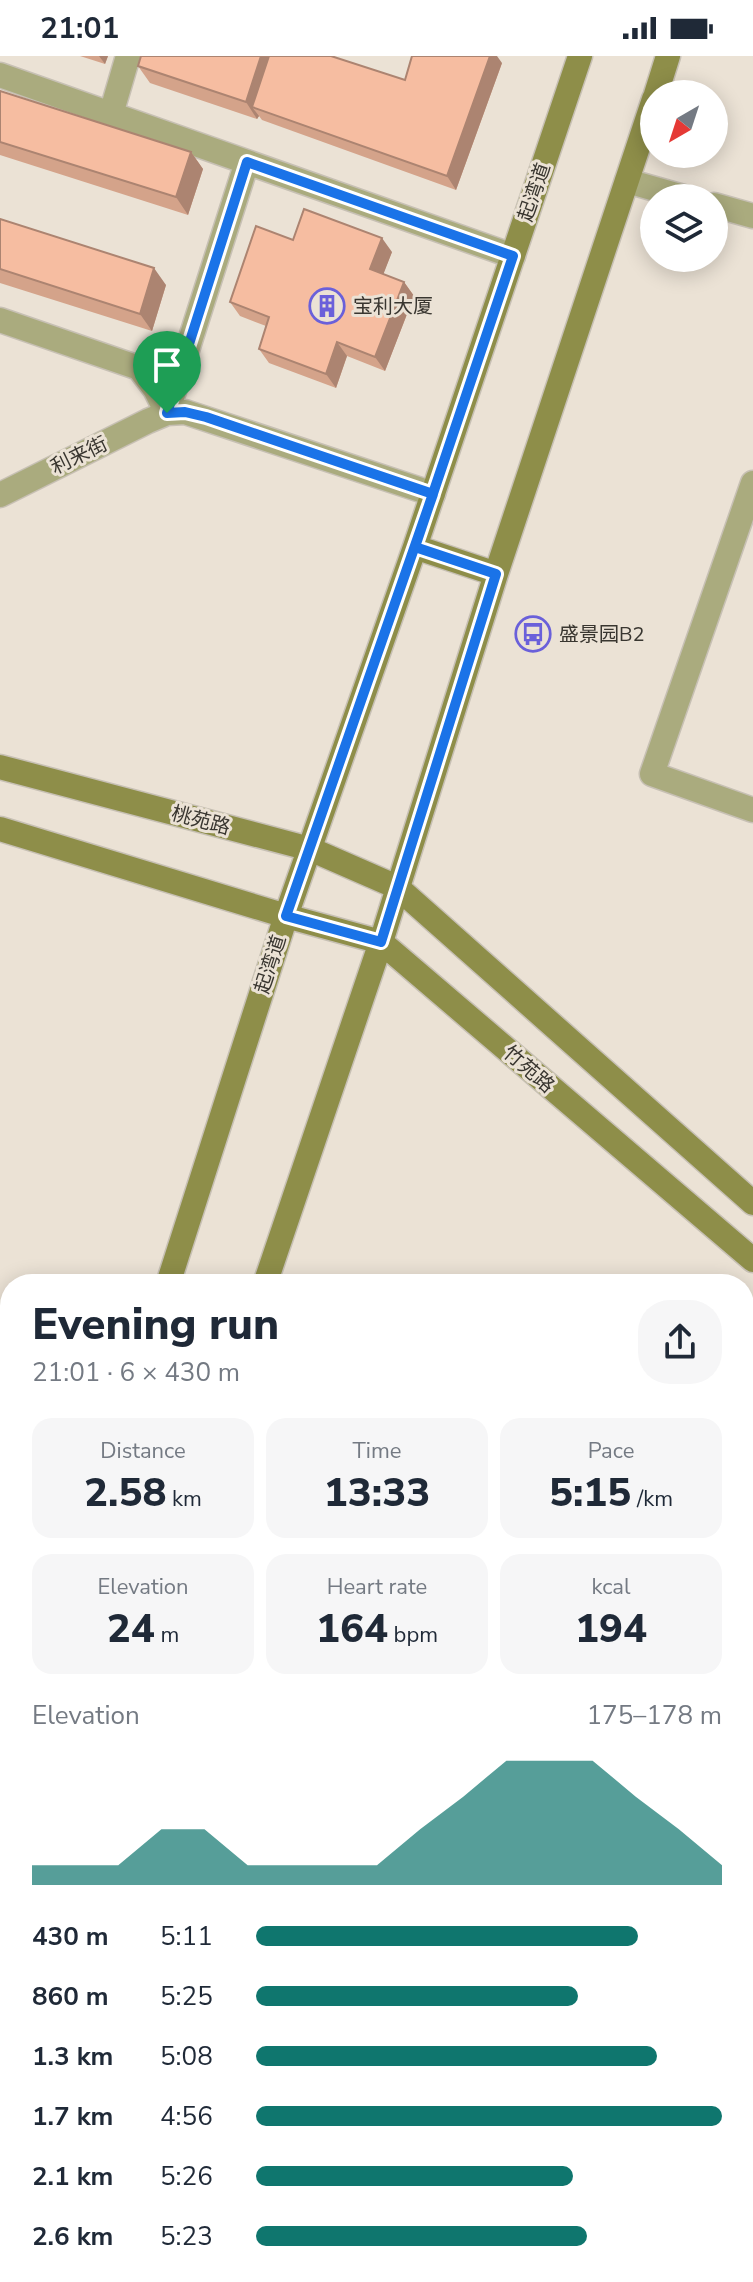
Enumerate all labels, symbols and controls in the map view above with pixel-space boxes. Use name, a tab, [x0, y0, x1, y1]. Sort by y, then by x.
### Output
text: 21:01	[40, 8, 119, 49]
north arrow	[640, 80, 728, 168]
map controls	[640, 80, 728, 272]
street label: 起湾道	[512, 159, 557, 225]
button: layers	[640, 184, 728, 272]
building icon: 宝利大厦	[308, 287, 346, 325]
place label: 宝利大厦	[353, 293, 433, 320]
pin	[133, 331, 201, 413]
icon: arrive	[145, 343, 189, 387]
street label: 利来街	[46, 430, 112, 481]
bus stop icon: 盛景园B2	[514, 615, 552, 653]
place label: 盛景园B2	[559, 621, 645, 648]
street label: 桃苑路	[168, 800, 233, 841]
street label: 起湾道	[248, 931, 293, 997]
street label: 竹苑路	[497, 1040, 560, 1099]
text: Evening run	[32, 1295, 279, 1355]
button: share	[638, 1300, 722, 1384]
text: 21:01 · 6 × 430 m	[32, 1355, 240, 1390]
text: Distance	[100, 1436, 186, 1466]
text: Time	[353, 1436, 401, 1466]
text: Pace	[588, 1436, 634, 1466]
text: 2.58	[84, 1466, 166, 1520]
text: 13:33	[324, 1466, 430, 1520]
text: 5:15	[549, 1466, 631, 1520]
text: km	[166, 1484, 202, 1514]
text: /km	[631, 1484, 673, 1514]
text: Elevation	[97, 1572, 189, 1602]
text: Heart rate	[327, 1572, 427, 1602]
text: kcal	[592, 1572, 631, 1602]
text: 24	[107, 1602, 155, 1656]
text: 164	[316, 1602, 388, 1656]
text: 194	[575, 1602, 647, 1656]
text: m	[155, 1620, 179, 1650]
text: bpm	[388, 1620, 438, 1650]
text: Elevation	[32, 1698, 140, 1733]
text: 175–178 m	[586, 1698, 722, 1733]
text: 430 m	[32, 1919, 109, 1954]
text: 5:11	[160, 1919, 213, 1954]
text: 860 m	[32, 1979, 109, 2014]
text: 5:25	[160, 1979, 213, 2014]
text: 1.3 km	[32, 2039, 113, 2074]
text: 5:08	[160, 2039, 213, 2074]
text: 1.7 km	[32, 2099, 113, 2134]
text: 4:56	[160, 2099, 213, 2134]
text: 2.1 km	[32, 2159, 113, 2194]
text: 5:26	[160, 2159, 213, 2194]
text: 2.6 km	[32, 2219, 113, 2254]
text: 5:23	[160, 2219, 213, 2254]

